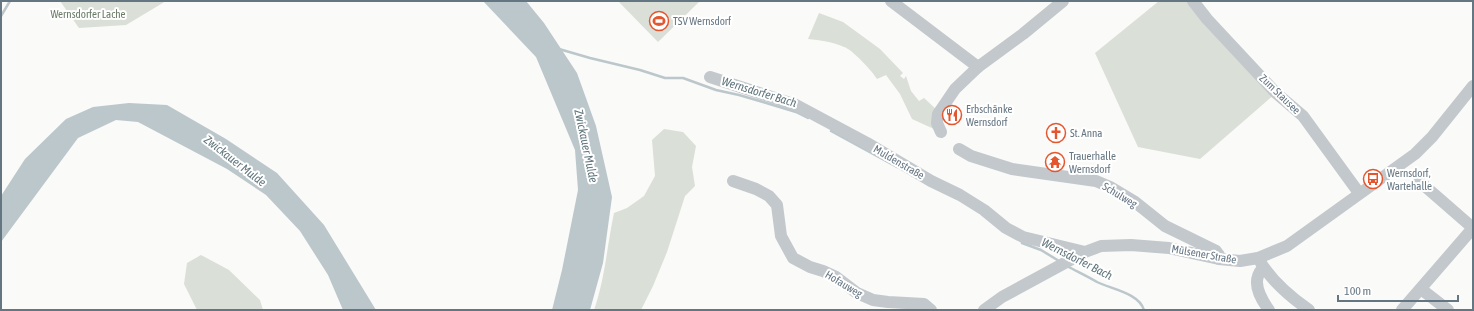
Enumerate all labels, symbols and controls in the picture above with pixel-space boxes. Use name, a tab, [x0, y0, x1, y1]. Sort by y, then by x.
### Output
park label: Wernsdorfer Lache	[50, 8, 126, 20]
sports icon: TSV Wernsdorf	[648, 10, 670, 32]
place label: TSV Wernsdorf	[673, 15, 731, 27]
street label: Zum Stausee	[1257, 72, 1303, 116]
water label: Wernsdorfer Bach	[720, 74, 798, 110]
place label: Erbschänke Wernsdorf	[966, 103, 1013, 128]
restaurant icon: Erbschänke Wernsdorf	[941, 104, 963, 126]
water label: Zwickauer Mulde	[571, 108, 601, 185]
church icon: St. Anna	[1045, 122, 1067, 144]
place label: St. Anna	[1070, 127, 1102, 139]
water label: Zwickauer Mulde	[201, 132, 269, 190]
street label: Muldenstraße	[872, 143, 926, 181]
place label: Trauerhalle Wernsdorf	[1069, 150, 1116, 175]
temple icon: Trauerhalle Wernsdorf	[1044, 151, 1066, 173]
place label: Wernsdorf, Wartehalle	[1387, 167, 1432, 192]
bus stop icon: Wernsdorf, Wartehalle	[1362, 168, 1384, 190]
street label: Schulweg	[1100, 180, 1140, 210]
water label: Wernsdorfer Bach	[1039, 235, 1115, 283]
street label: Mülsener Straße	[1171, 242, 1237, 266]
street label: Hofauweg	[823, 268, 865, 300]
scale bar	[1338, 277, 1458, 303]
text: 100 m	[1344, 284, 1371, 298]

